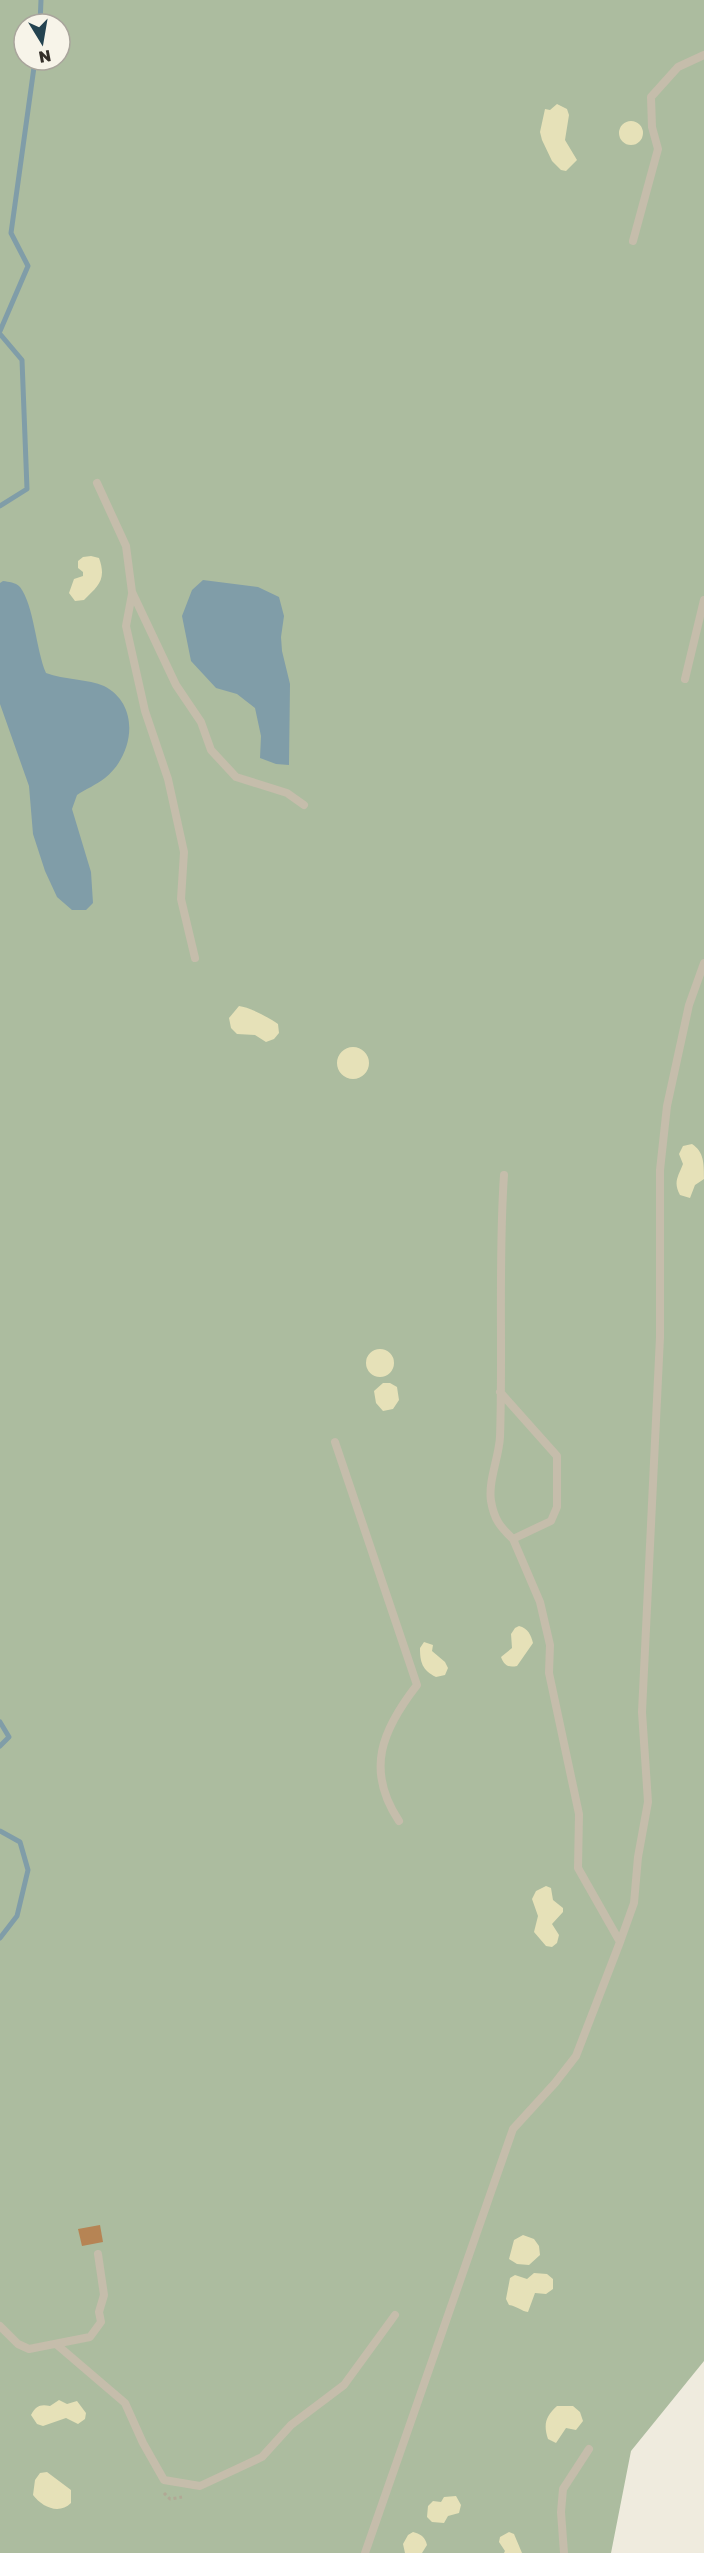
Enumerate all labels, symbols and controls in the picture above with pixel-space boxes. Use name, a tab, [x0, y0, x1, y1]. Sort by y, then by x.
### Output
north arrow	[12, 12, 72, 72]
text: N	[37, 46, 53, 68]

